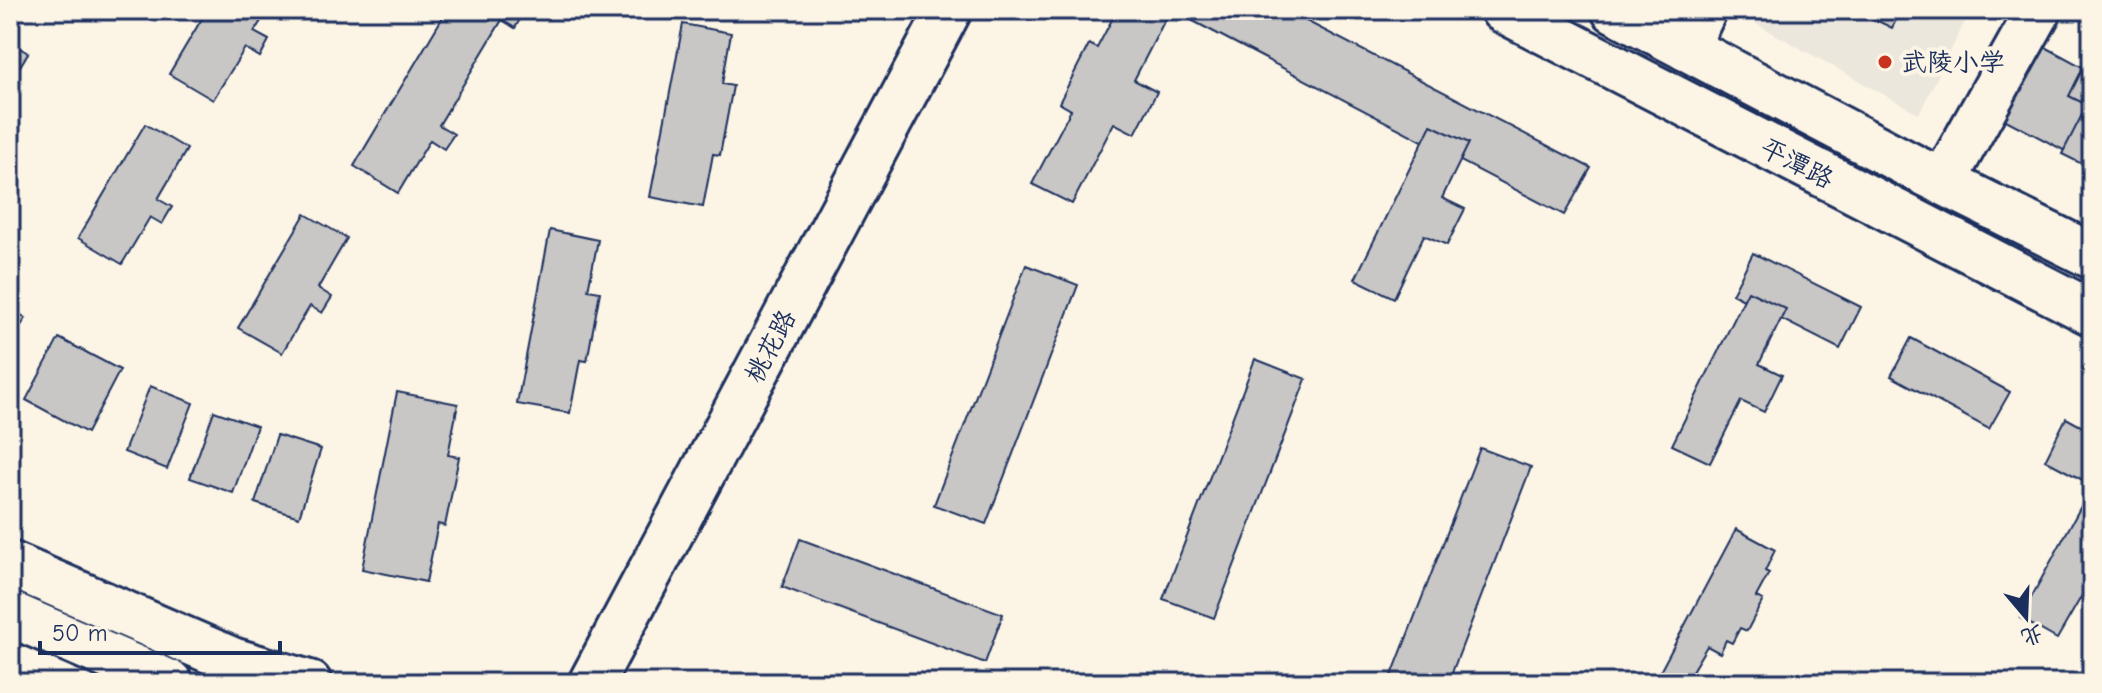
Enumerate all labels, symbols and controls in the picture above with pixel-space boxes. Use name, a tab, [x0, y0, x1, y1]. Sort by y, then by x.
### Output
place label: 武陵小学	[1901, 48, 2005, 78]
marker: 武陵小学	[1876, 53, 1894, 71]
street label: 平潭路	[1755, 133, 1838, 195]
street label: 桃花路	[739, 305, 802, 388]
north arrow	[1986, 577, 2066, 657]
scale bar	[40, 605, 280, 655]
text: 50 m	[52, 619, 108, 647]
text: 北	[2018, 619, 2047, 651]

